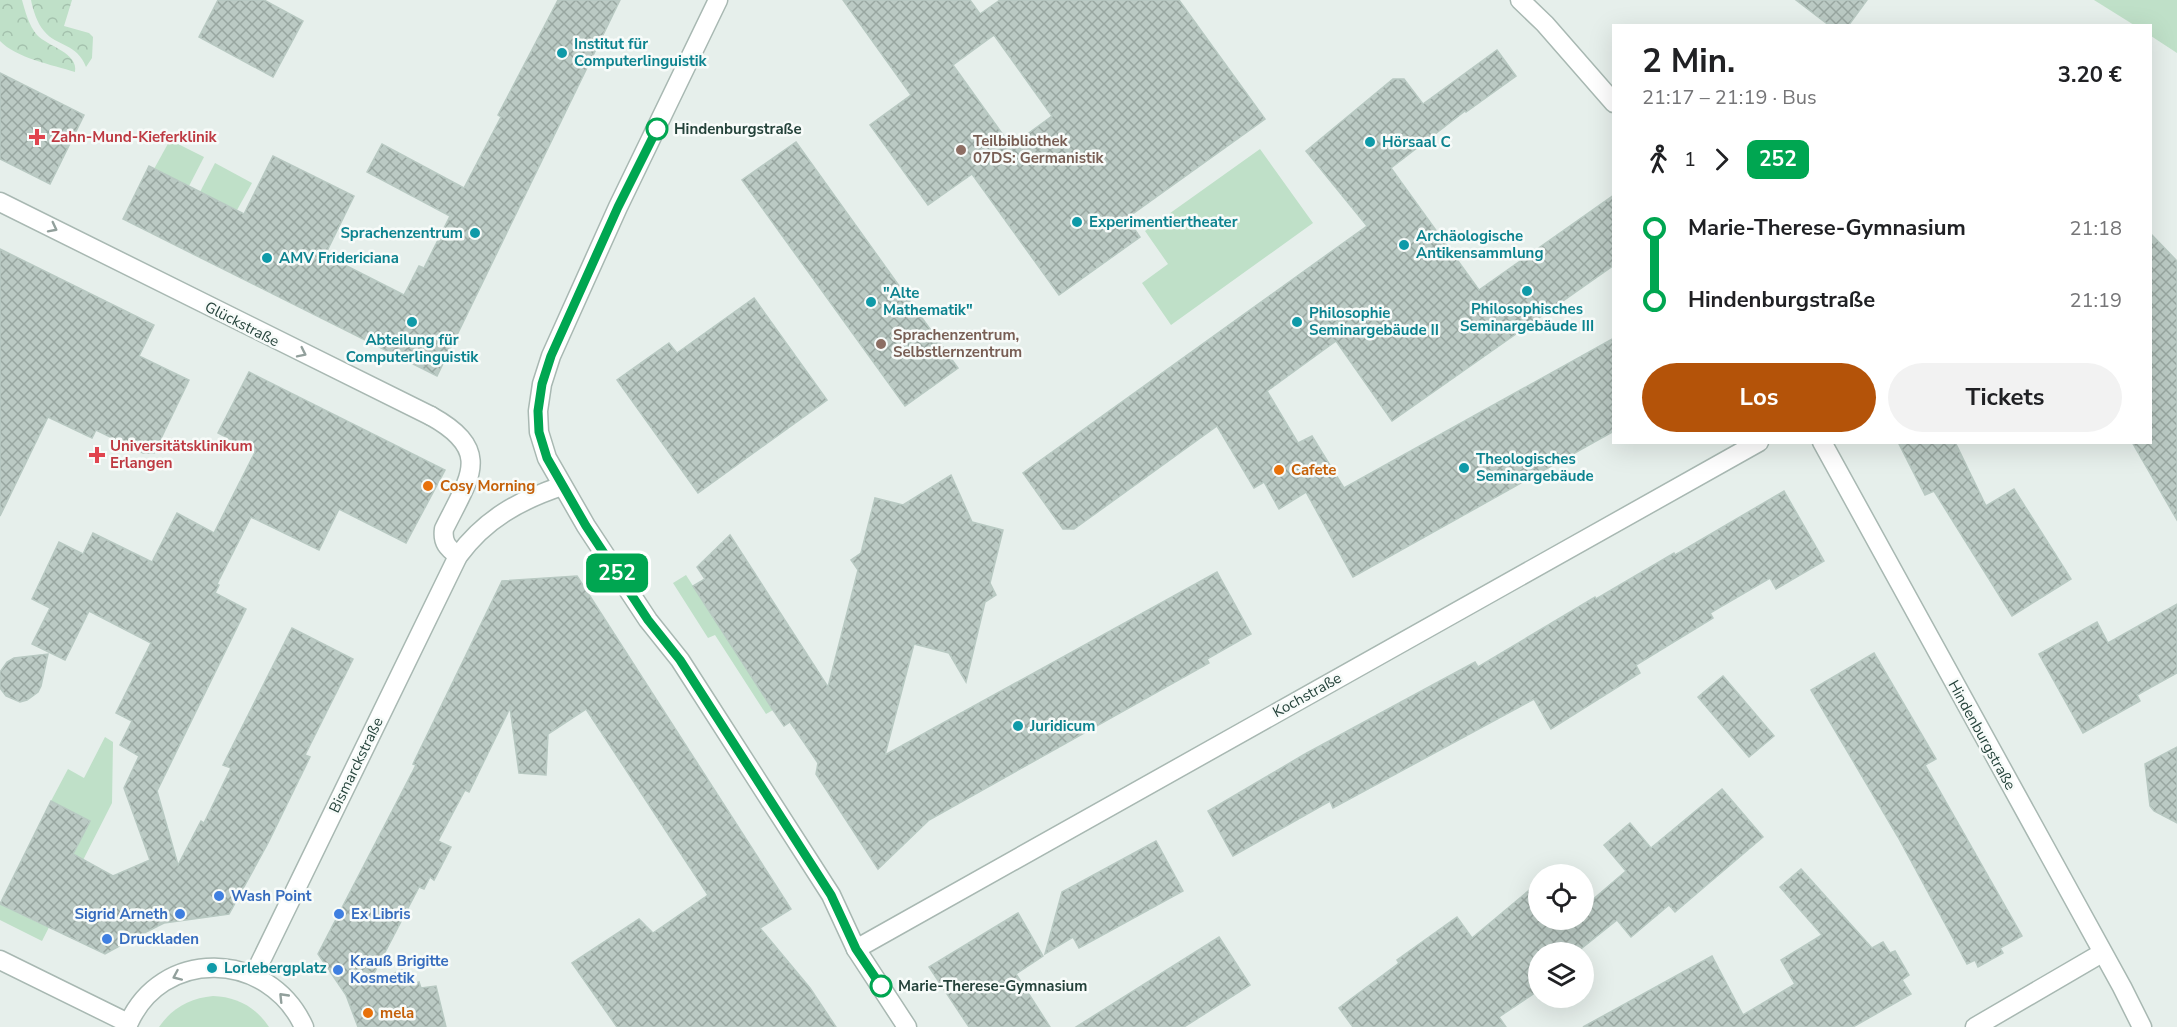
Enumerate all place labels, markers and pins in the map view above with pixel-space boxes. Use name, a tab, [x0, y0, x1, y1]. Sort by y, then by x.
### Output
place label: Institut für Computerlinguistik	[574, 34, 708, 71]
marker: Institut für Computerlinguistik	[555, 46, 569, 60]
marker: Hindenburgstraße	[646, 118, 668, 140]
place label: Hindenburgstraße	[674, 119, 802, 139]
place label: Zahn-Mund-Kieferklinik	[51, 127, 218, 147]
marker: Zahn-Mund-Kieferklinik	[28, 128, 46, 146]
place label: Teilbibliothek 07DS: Germanistik	[973, 131, 1105, 168]
place label: Hörsaal C	[1382, 132, 1451, 152]
marker: Hörsaal C	[1363, 135, 1377, 149]
marker: Teilbibliothek 07DS: Germanistik	[954, 143, 968, 157]
place label: Experimentiertheater	[1089, 212, 1238, 232]
marker: Experimentiertheater	[1070, 215, 1084, 229]
place label: Sprachenzentrum	[340, 223, 463, 243]
marker: Sprachenzentrum	[468, 226, 482, 240]
place label: Archäologische Antikensammlung	[1416, 226, 1543, 263]
marker: Archäologische Antikensammlung	[1397, 238, 1411, 252]
place label: AMV Fridericiana	[279, 248, 399, 268]
marker: AMV Fridericiana	[260, 251, 274, 265]
place label: "Alte Mathematik"	[883, 283, 973, 320]
marker: Philosophisches Seminargebäude III	[1520, 284, 1534, 298]
marker: "Alte Mathematik"	[864, 295, 878, 309]
place label: Philosophisches Seminargebäude III	[1460, 299, 1594, 336]
place label: Philosophie Seminargebäude II	[1309, 303, 1439, 340]
marker: Abteilung für Computerlinguistik	[405, 315, 419, 329]
marker: Philosophie Seminargebäude II	[1290, 315, 1304, 329]
place label: Sprachenzentrum, Selbstlernzentrum	[893, 325, 1022, 362]
place label: Abteilung für Computerlinguistik	[346, 330, 479, 367]
marker: Sprachenzentrum, Selbstlernzentrum	[874, 337, 888, 351]
place label: Universitätsklinikum Erlangen	[110, 436, 253, 473]
marker: Universitätsklinikum Erlangen	[88, 446, 106, 464]
place label: Theologisches Seminargebäude	[1476, 449, 1594, 486]
place label: Cafete	[1291, 460, 1336, 480]
marker: Theologisches Seminargebäude	[1457, 461, 1471, 475]
marker: Cafete	[1272, 463, 1286, 477]
place label: Cosy Morning	[440, 476, 535, 496]
marker: Cosy Morning	[421, 479, 435, 493]
place label: Juridicum	[1029, 716, 1095, 736]
marker: Juridicum	[1011, 719, 1025, 733]
place label: Wash Point	[231, 886, 312, 906]
marker: Wash Point	[212, 889, 226, 903]
place label: Sigrid Arneth	[74, 904, 168, 924]
place label: Ex Libris	[351, 904, 410, 924]
marker: Sigrid Arneth	[173, 907, 187, 921]
marker: Ex Libris	[332, 907, 346, 921]
place label: Druckladen	[119, 929, 199, 949]
marker: Druckladen	[100, 932, 114, 946]
place label: Krauß Brigitte Kosmetik	[350, 951, 449, 988]
place label: Lorlebergplatz	[224, 958, 327, 978]
marker: Lorlebergplatz	[205, 961, 219, 975]
marker: Krauß Brigitte Kosmetik	[331, 963, 345, 977]
marker: Marie-Therese-Gymnasium	[870, 975, 892, 997]
place label: Marie-Therese-Gymnasium	[898, 976, 1087, 996]
place label: mela	[380, 1003, 414, 1023]
marker: mela	[361, 1006, 375, 1020]

